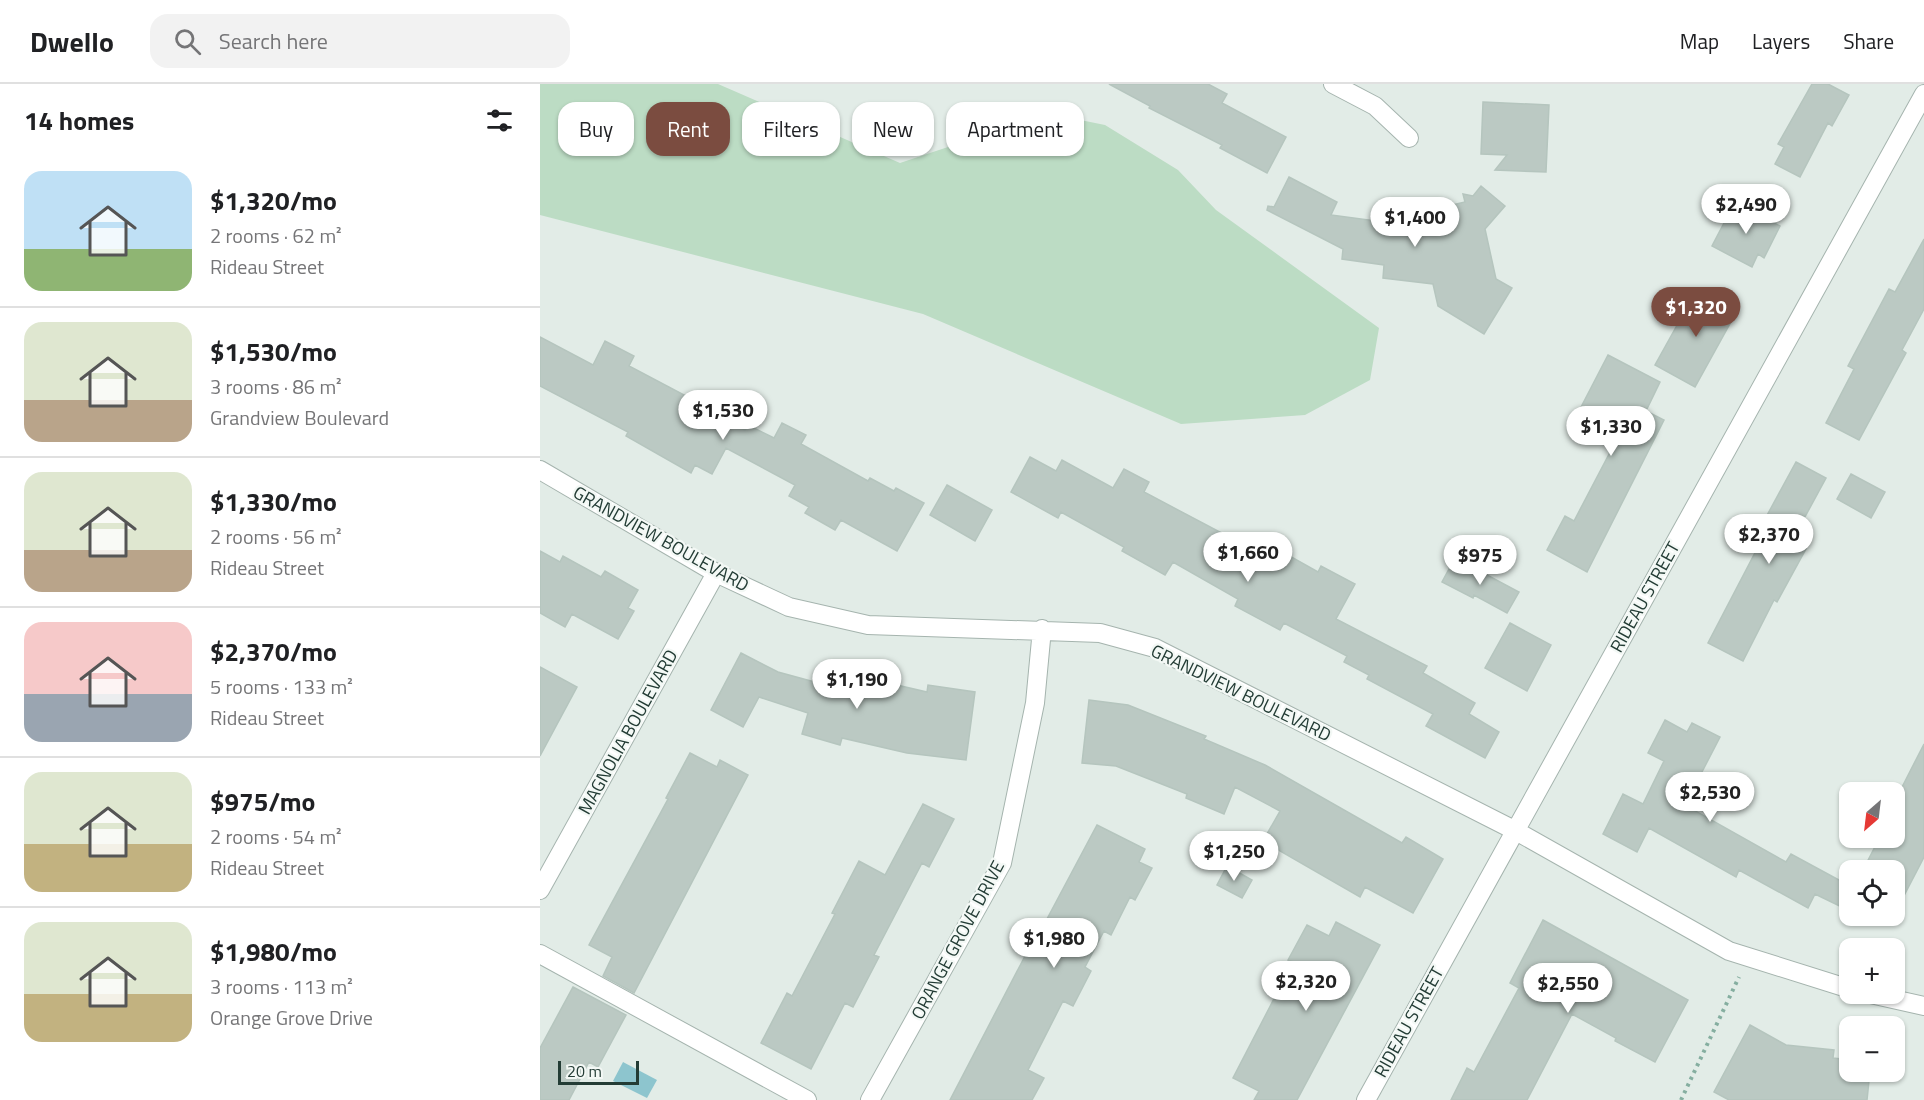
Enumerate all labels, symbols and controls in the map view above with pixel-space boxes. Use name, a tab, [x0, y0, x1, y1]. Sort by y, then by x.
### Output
search box	[150, 14, 570, 68]
text: Dwello	[30, 20, 114, 63]
text: Search here	[219, 24, 328, 58]
icon: search	[171, 25, 204, 58]
text: Map	[1680, 25, 1719, 57]
text: Layers	[1752, 25, 1810, 57]
text: Share	[1843, 25, 1894, 57]
text: 14 homes	[24, 101, 134, 140]
chip: Buy	[558, 102, 634, 156]
chip: Rent	[646, 102, 730, 156]
chip: Filters	[742, 102, 840, 156]
chip: New	[852, 102, 934, 156]
chip: Apartment	[946, 102, 1084, 156]
icon: filters	[483, 104, 516, 137]
text: $1,320/mo	[210, 181, 337, 220]
pin: $2,490	[1697, 184, 1795, 235]
text: $2,490	[1715, 188, 1777, 219]
icon: home	[72, 195, 144, 267]
pin: $1,400	[1366, 197, 1464, 248]
text: $1,400	[1384, 201, 1446, 232]
text: 2 rooms · 62 m²	[210, 220, 342, 251]
text: Rideau Street	[210, 251, 324, 282]
pin: $1,320	[1647, 287, 1745, 338]
text: $1,320	[1665, 291, 1727, 322]
text: $1,530/mo	[210, 332, 337, 371]
icon: home	[72, 346, 144, 418]
text: 3 rooms · 86 m²	[210, 371, 342, 402]
pin: $1,530	[674, 390, 772, 441]
text: $1,530	[692, 394, 754, 425]
text: Grandview Boulevard	[210, 402, 389, 433]
pin: $1,330	[1562, 406, 1660, 457]
text: $1,330	[1580, 410, 1642, 441]
street label: GRANDVIEW BOULEVARD	[568, 479, 754, 598]
text: $1,330/mo	[210, 482, 337, 521]
icon: home	[72, 496, 144, 568]
pin: $2,370	[1720, 514, 1818, 565]
text: $2,370	[1738, 518, 1800, 549]
text: 2 rooms · 56 m²	[210, 521, 342, 552]
pin: $1,660	[1199, 532, 1297, 583]
pin: $975	[1444, 535, 1516, 586]
text: $1,660	[1217, 536, 1279, 567]
street label: RIDEAU STREET	[1603, 536, 1686, 657]
text: $975	[1458, 539, 1502, 570]
text: Rideau Street	[210, 552, 324, 583]
text: $2,370/mo	[210, 632, 337, 671]
street label: GRANDVIEW BOULEVARD	[1146, 637, 1336, 748]
street label: MAGNOLIA BOULEVARD	[571, 644, 684, 819]
icon: home	[72, 646, 144, 718]
pin: $1,190	[808, 659, 906, 710]
text: $1,190	[826, 663, 888, 694]
text: 5 rooms · 133 m²	[210, 671, 353, 702]
text: Rideau Street	[210, 702, 324, 733]
pin: $2,530	[1661, 772, 1759, 823]
text: $2,530	[1679, 776, 1741, 807]
text: $975/mo	[210, 782, 315, 821]
north arrow	[1839, 782, 1905, 848]
map controls	[1839, 782, 1905, 1082]
icon: home	[72, 796, 144, 868]
text: 2 rooms · 54 m²	[210, 821, 342, 852]
pin: $1,250	[1185, 831, 1283, 882]
text: $1,250	[1203, 835, 1265, 866]
text: Rideau Street	[210, 852, 324, 883]
street label: ORANGE GROVE DRIVE	[904, 855, 1011, 1024]
button: locate	[1839, 860, 1905, 926]
pin: $1,980	[1005, 918, 1103, 969]
text: $1,980	[1023, 922, 1085, 953]
text: $1,980/mo	[210, 932, 337, 971]
button: +	[1839, 938, 1905, 1004]
icon: home	[72, 946, 144, 1018]
pin: $2,320	[1257, 961, 1355, 1012]
street label: RIDEAU STREET	[1367, 961, 1450, 1082]
pin: $2,550	[1519, 963, 1617, 1014]
text: $2,320	[1275, 965, 1337, 996]
text: $2,550	[1537, 967, 1599, 998]
text: 3 rooms · 113 m²	[210, 971, 353, 1002]
text: Orange Grove Drive	[210, 1002, 373, 1033]
button: −	[1839, 1016, 1905, 1082]
scale bar	[558, 1058, 639, 1086]
text: 20 m	[567, 1059, 602, 1083]

